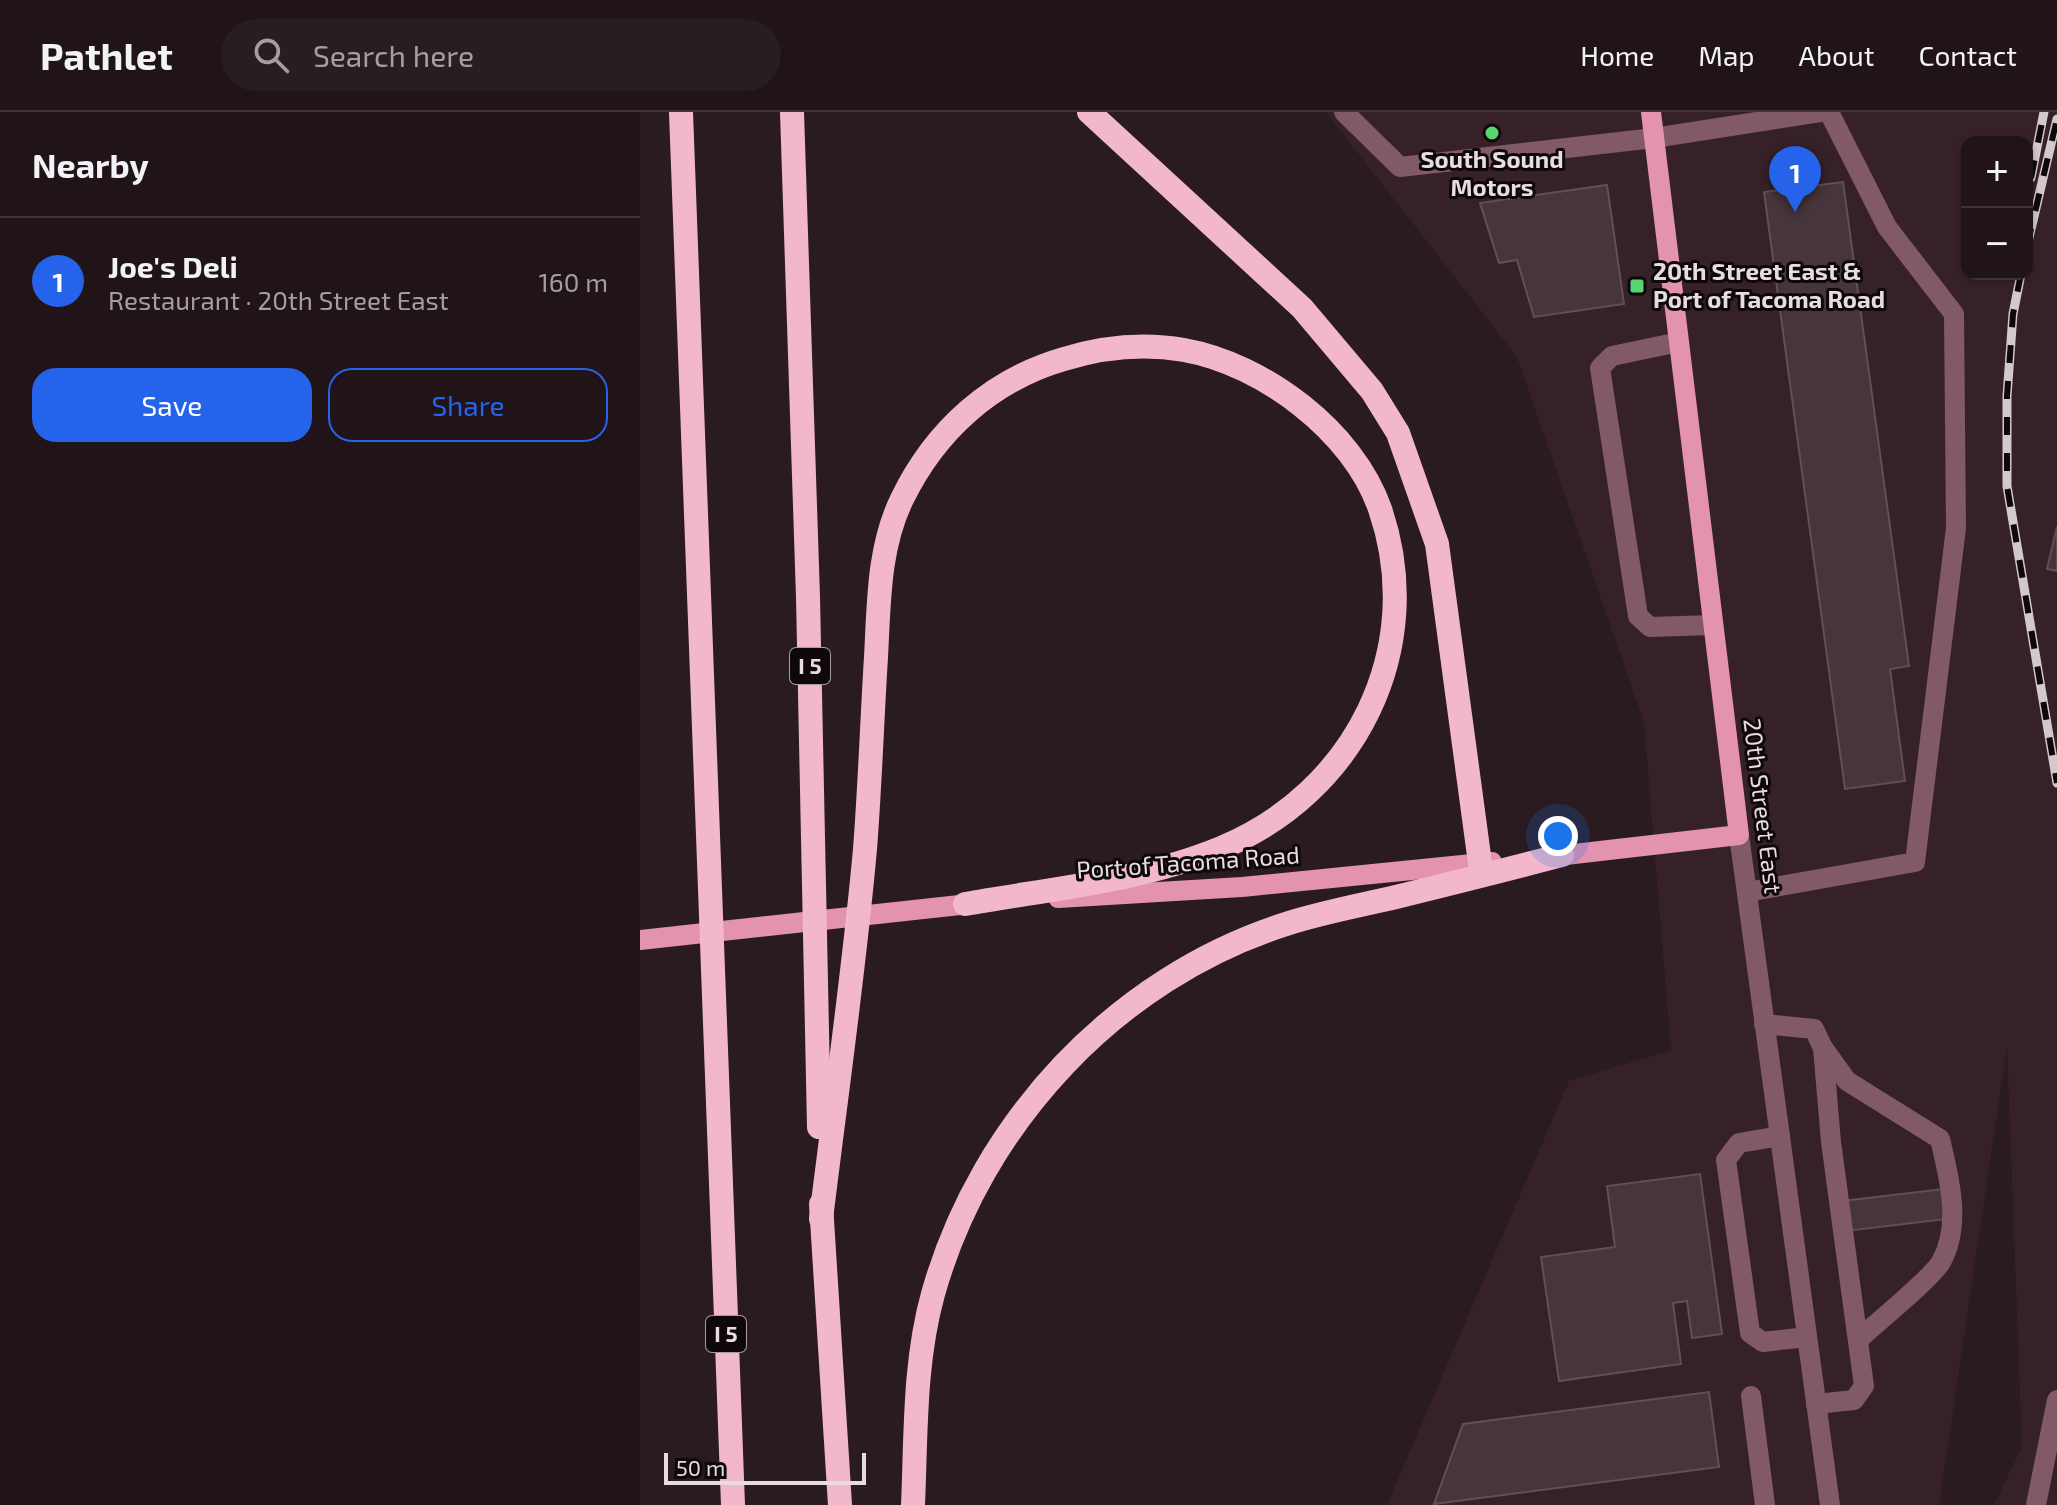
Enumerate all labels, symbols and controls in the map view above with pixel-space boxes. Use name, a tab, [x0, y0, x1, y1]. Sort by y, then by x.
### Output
search box	[221, 19, 781, 91]
text: Pathlet	[40, 32, 173, 78]
icon: search	[249, 33, 293, 77]
text: Search here	[313, 37, 474, 73]
text: Home	[1580, 38, 1654, 72]
text: Map	[1698, 38, 1755, 72]
text: About	[1799, 38, 1874, 72]
text: Contact	[1918, 38, 2017, 72]
marker: South Sound Motors	[1483, 124, 1501, 142]
map controls	[1961, 136, 2033, 280]
button: +	[1961, 136, 2033, 208]
text: Nearby	[32, 144, 149, 185]
place label: South Sound Motors	[1420, 144, 1564, 201]
pin: 1	[1769, 146, 1821, 212]
button: −	[1961, 208, 2033, 280]
text: Joe's Deli	[108, 248, 238, 284]
place label: 20th Street East & Port of Tacoma Road	[1653, 256, 1885, 313]
text: 1	[52, 266, 64, 297]
text: 160 m	[539, 266, 608, 297]
marker: 20th Street East & Port of Tacoma Road	[1628, 277, 1646, 295]
text: Restaurant · 20th Street East	[108, 284, 449, 315]
button: Save	[32, 368, 312, 442]
button: Share	[328, 368, 608, 442]
road number: I 5	[790, 648, 830, 684]
street label: 20th Street East	[1738, 717, 1789, 895]
your location	[1538, 816, 1578, 856]
street label: Port of Tacoma Road	[1075, 839, 1300, 884]
road number: I 5	[706, 1316, 746, 1352]
scale bar	[664, 1449, 866, 1485]
text: 50 m	[676, 1454, 725, 1480]

